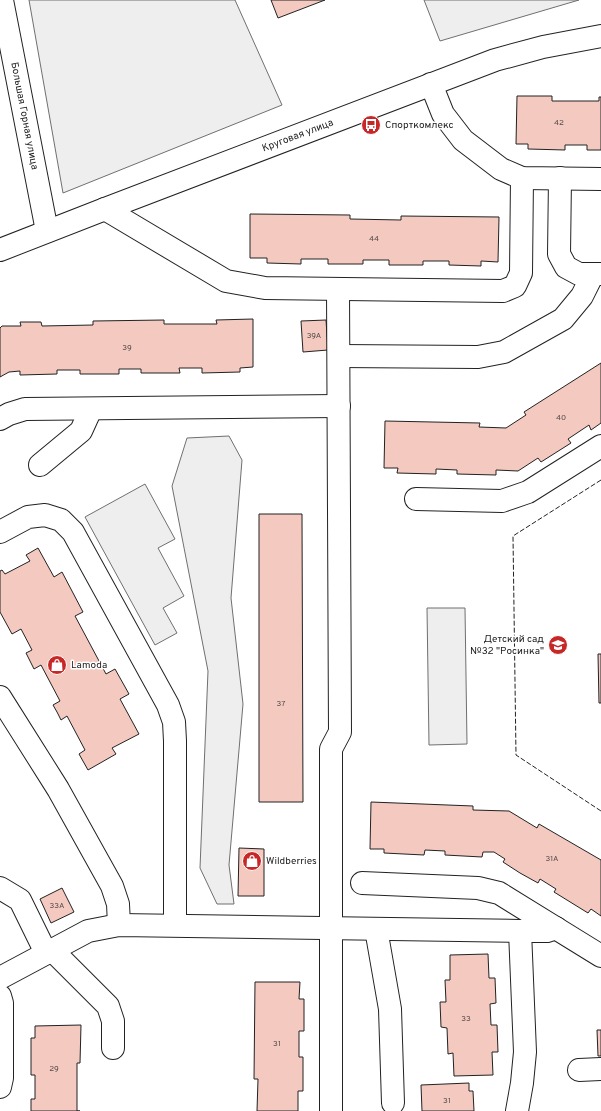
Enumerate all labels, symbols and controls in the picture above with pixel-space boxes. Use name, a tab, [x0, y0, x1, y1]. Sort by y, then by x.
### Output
street label: Большая Горная улица	[8, 61, 41, 171]
bus stop icon: Спорткомлекс	[360, 114, 382, 136]
street label: Круговая улица	[260, 116, 335, 155]
house number: 42	[554, 118, 564, 128]
place label: Спорткомлекс	[385, 119, 454, 132]
house number: 44	[369, 234, 379, 244]
house number: 39А	[307, 331, 322, 341]
house number: 39	[122, 343, 132, 353]
house number: 40	[556, 413, 566, 423]
place label: Детский сад №32 "Росинка"	[470, 633, 544, 658]
school or university icon: Детский сад №32 "Росинка"	[547, 634, 569, 656]
shop icon: Lamoda	[46, 654, 68, 676]
place label: Lamoda	[71, 659, 107, 672]
house number: 37	[277, 699, 285, 709]
shop icon: Wildberries	[241, 850, 263, 872]
house number: 31А	[546, 854, 559, 864]
place label: Wildberries	[266, 855, 317, 868]
house number: 33А	[50, 901, 65, 911]
house number: 33	[461, 1014, 471, 1024]
house number: 31	[273, 1039, 281, 1049]
house number: 29	[49, 1064, 59, 1074]
house number: 31	[443, 1096, 451, 1106]

